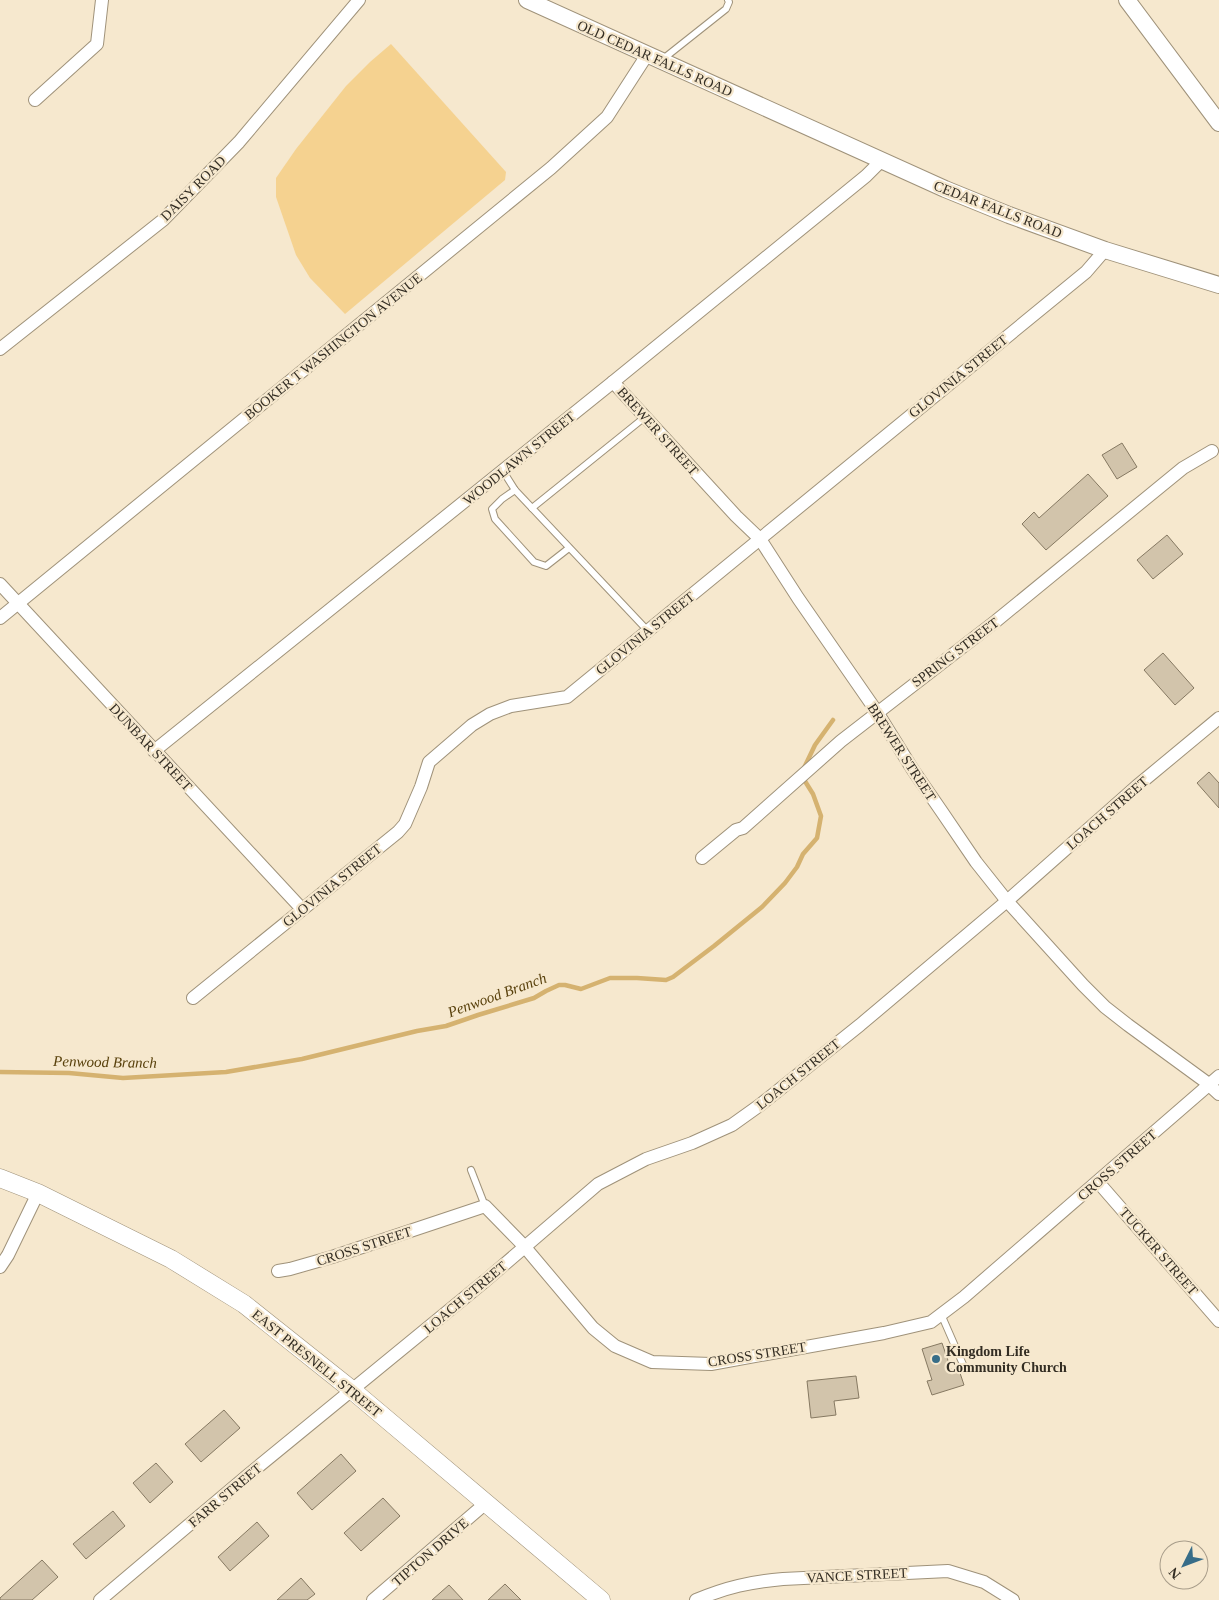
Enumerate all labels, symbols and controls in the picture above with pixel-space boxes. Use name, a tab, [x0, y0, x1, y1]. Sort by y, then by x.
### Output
street label: OLD CEDAR FALLS ROAD	[575, 17, 735, 100]
street label: DAISY ROAD	[158, 153, 229, 224]
street label: CEDAR FALLS ROAD	[932, 178, 1064, 241]
street label: BOOKER T WASHINGTON AVENUE	[242, 270, 425, 423]
street label: GLOVINIA STREET	[906, 332, 1011, 421]
street label: BREWER STREET	[614, 384, 701, 479]
street label: WOODLAWN STREET	[460, 408, 578, 508]
street label: GLOVINIA STREET	[593, 589, 698, 678]
street label: SPRING STREET	[909, 615, 1002, 690]
street label: DUNBAR STREET	[106, 701, 195, 794]
street label: BREWER STREET	[864, 701, 939, 804]
street label: LOACH STREET	[1064, 774, 1151, 853]
street label: GLOVINIA STREET	[280, 841, 385, 930]
water label: Penwood Branch	[445, 970, 548, 1021]
street label: LOACH STREET	[754, 1036, 843, 1113]
water label: Penwood Branch	[52, 1053, 157, 1071]
street label: CROSS STREET	[1075, 1127, 1160, 1204]
street label: TUCKER STREET	[1117, 1205, 1201, 1298]
street label: CROSS STREET	[315, 1224, 414, 1269]
street label: LOACH STREET	[421, 1258, 510, 1336]
street label: EAST PRESNELL STREET	[249, 1307, 385, 1420]
street label: CROSS STREET	[707, 1339, 808, 1370]
place label: Kingdom Life Community Church	[946, 1344, 1067, 1375]
marker: Kingdom Life Community Church	[930, 1353, 942, 1365]
street label: FARR STREET	[186, 1460, 265, 1530]
street label: TIPTON DRIVE	[389, 1515, 471, 1589]
north arrow	[1159, 1540, 1209, 1590]
street label: VANCE STREET	[806, 1565, 908, 1586]
text: N	[1166, 1565, 1184, 1582]

